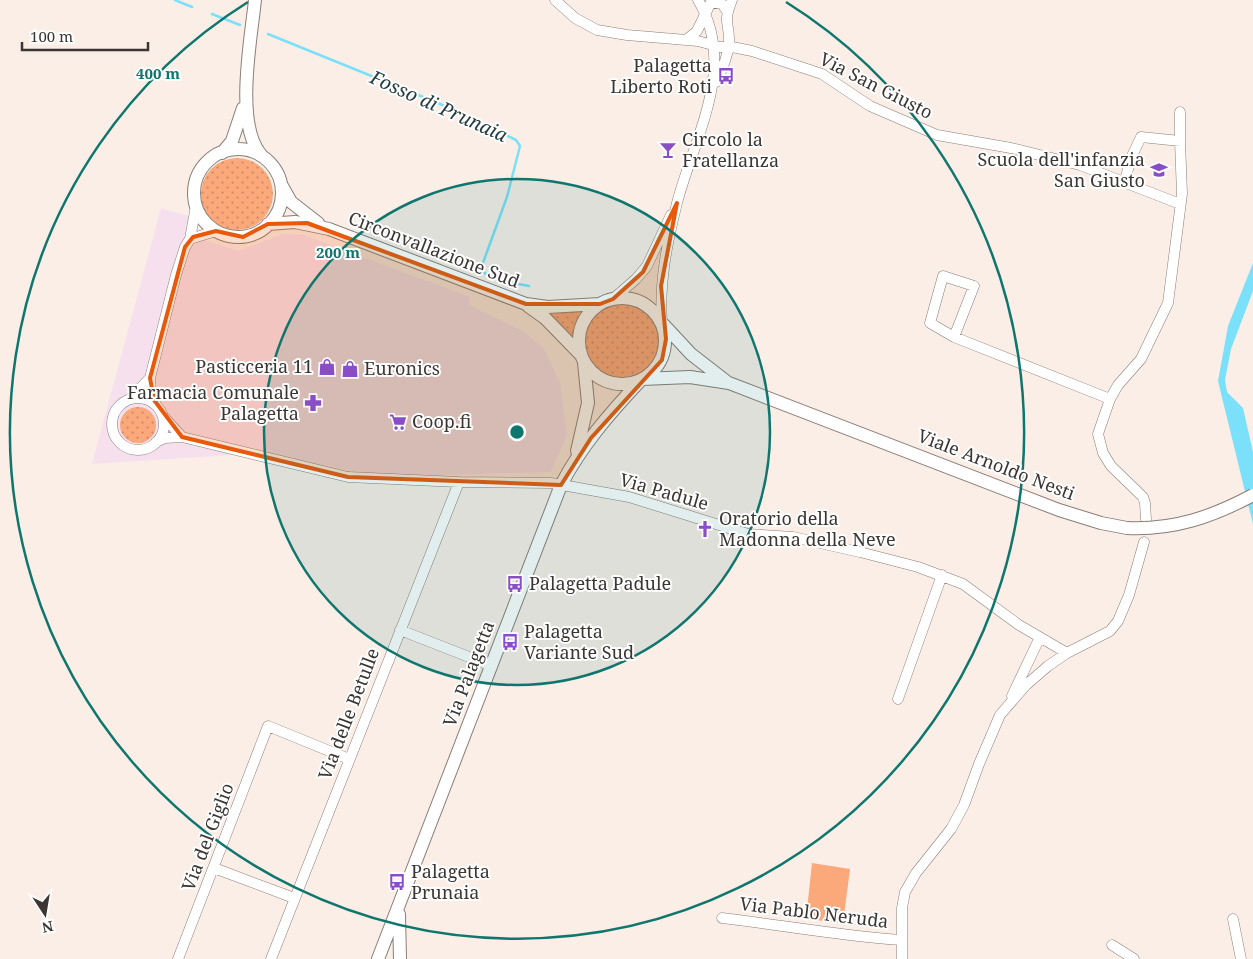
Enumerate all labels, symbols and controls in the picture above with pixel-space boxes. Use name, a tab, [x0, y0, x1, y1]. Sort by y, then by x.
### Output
scale bar	[22, 20, 149, 52]
text: 100 m	[30, 26, 73, 46]
street label: Via San Giusto	[816, 46, 937, 124]
place label: Palagetta Liberto Roti	[610, 53, 712, 98]
text: 400 m	[136, 63, 180, 83]
water label: Fosso di Prunaia	[365, 64, 512, 148]
bus stop icon: Palagetta Liberto Roti	[716, 66, 736, 86]
place label: Circolo la Fratellanza	[682, 127, 779, 172]
bar icon: Circolo la Fratellanza	[658, 140, 678, 160]
place label: Scuola dell'infanzia San Giusto	[977, 147, 1145, 192]
school or university icon: Scuola dell'infanzia San Giusto	[1149, 160, 1169, 180]
street label: Circonvallazione Sud	[345, 205, 523, 293]
text: 200 m	[316, 242, 360, 262]
place label: Pasticceria 11	[195, 354, 313, 378]
place label: Euronics	[364, 356, 440, 380]
shop icon: Pasticceria 11	[317, 357, 337, 377]
shop icon: Euronics	[340, 359, 360, 379]
place label: Farmacia Comunale Palagetta	[127, 380, 299, 425]
pharmacy icon: Farmacia Comunale Palagetta	[303, 393, 323, 413]
place label: Coop.fi	[412, 409, 471, 433]
supermarket icon: Coop.fi	[388, 412, 408, 432]
centre of rings	[508, 423, 526, 441]
street label: Viale Arnoldo Nesti	[914, 423, 1079, 505]
street label: Via Padule	[617, 467, 712, 515]
place label: Oratorio della Madonna della Neve	[719, 506, 896, 551]
church icon: Oratorio della Madonna della Neve	[695, 519, 715, 539]
place label: Palagetta Padule	[529, 571, 671, 595]
bus stop icon: Palagetta Padule	[505, 574, 525, 594]
street label: Via Palagetta	[437, 617, 499, 730]
place label: Palagetta Variante Sud	[524, 619, 634, 664]
bus stop icon: Palagetta Variante Sud	[500, 632, 520, 652]
street label: Via delle Betulle	[312, 645, 384, 783]
street label: Via del Giglio	[175, 779, 239, 894]
place label: Palagetta Prunaia	[411, 859, 490, 904]
bus stop icon: Palagetta Prunaia	[387, 872, 407, 892]
north arrow	[20, 889, 70, 939]
street label: Via Pablo Neruda	[738, 891, 890, 933]
text: N	[40, 917, 55, 938]

